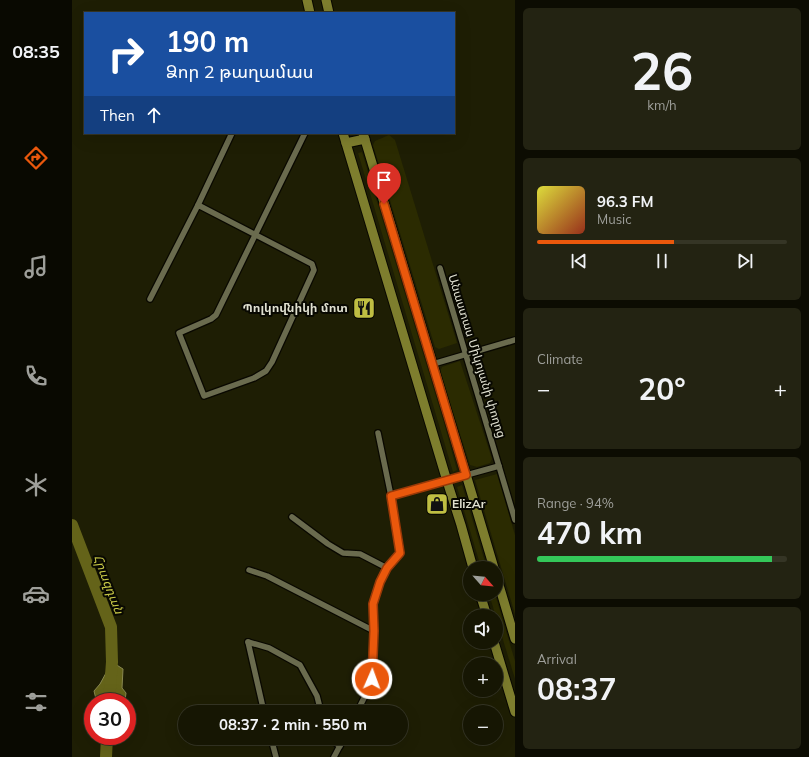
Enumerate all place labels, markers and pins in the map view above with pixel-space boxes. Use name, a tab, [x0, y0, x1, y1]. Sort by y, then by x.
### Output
pin	[367, 163, 401, 204]
restaurant icon: Պոլկովնիկի մոտ	[351, 295, 377, 321]
place label: Պոլկովնիկի մոտ	[242, 300, 348, 315]
shop icon: ElizAr	[424, 491, 450, 517]
place label: ElizAr	[452, 496, 486, 511]

